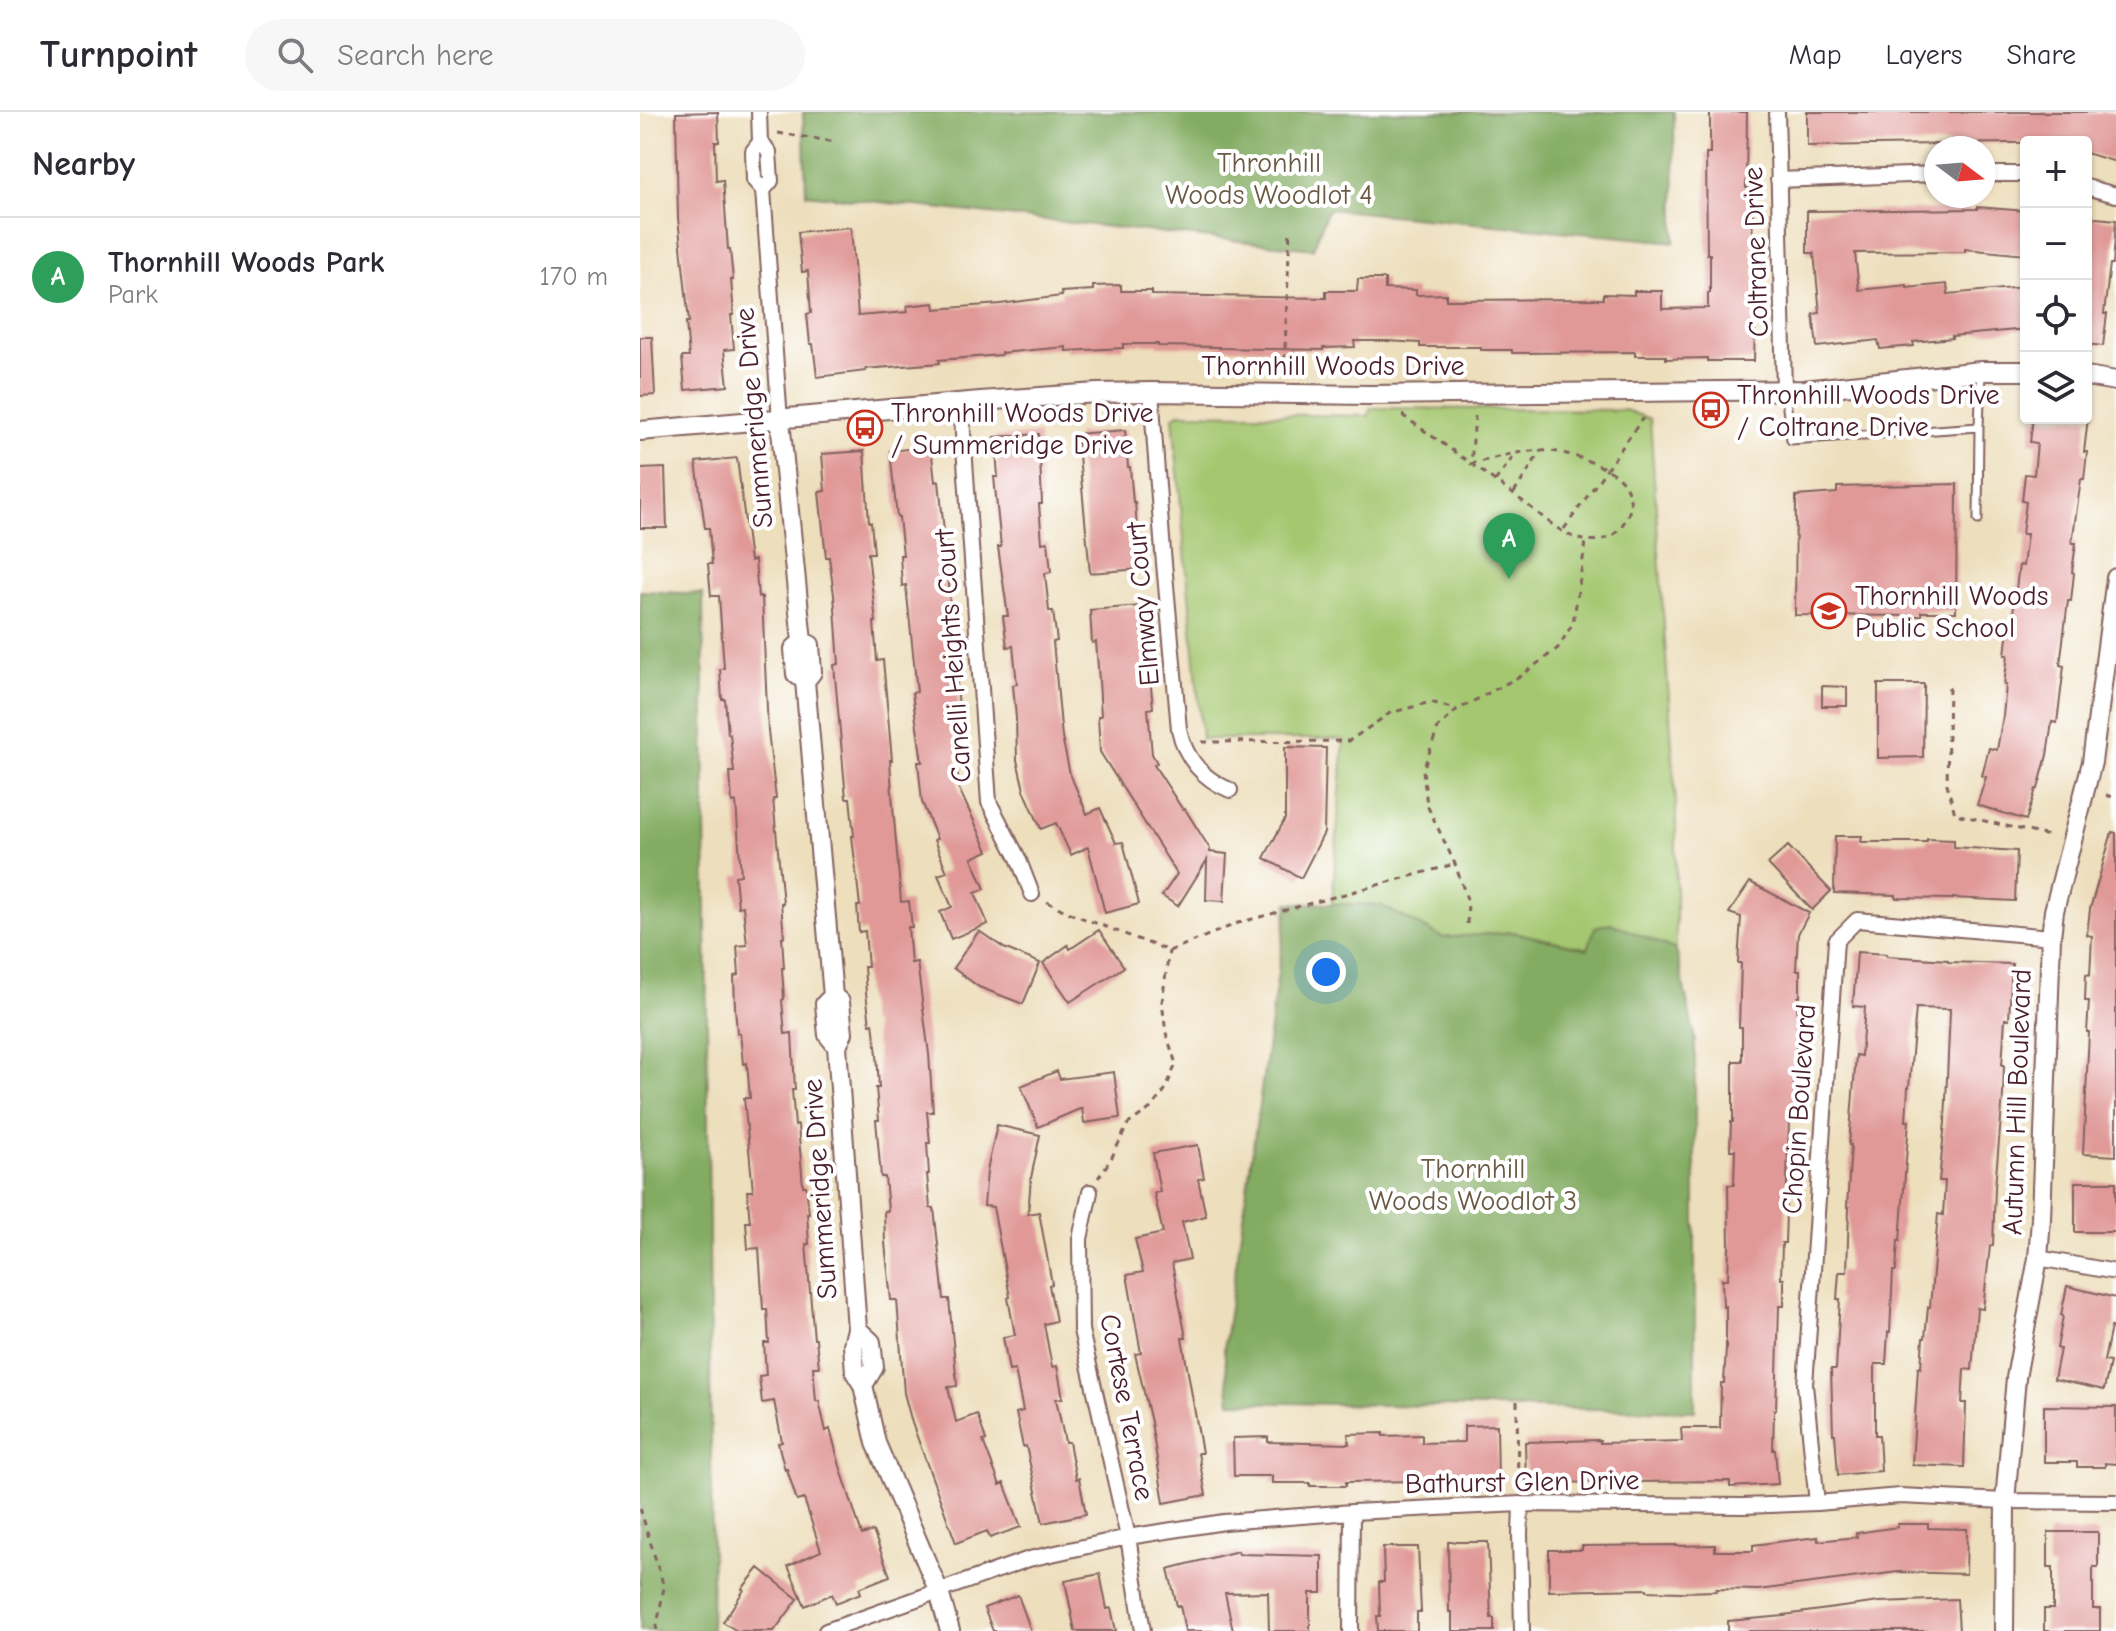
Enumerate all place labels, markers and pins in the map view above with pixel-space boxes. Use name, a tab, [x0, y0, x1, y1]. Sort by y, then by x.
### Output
place label: Thronhill Woods Drive / Coltrane Drive	[1737, 379, 1999, 443]
bus stop icon: Thronhill Woods Drive / Coltrane Drive	[1692, 391, 1730, 429]
place label: Thronhill Woods Drive / Summeridge Drive	[891, 397, 1153, 461]
bus stop icon: Thronhill Woods Drive / Summeridge Drive	[846, 409, 884, 447]
pin: A	[1483, 513, 1535, 579]
place label: Thornhill Woods Public School	[1855, 580, 2048, 644]
school or university icon: Thornhill Woods Public School	[1810, 592, 1848, 630]

